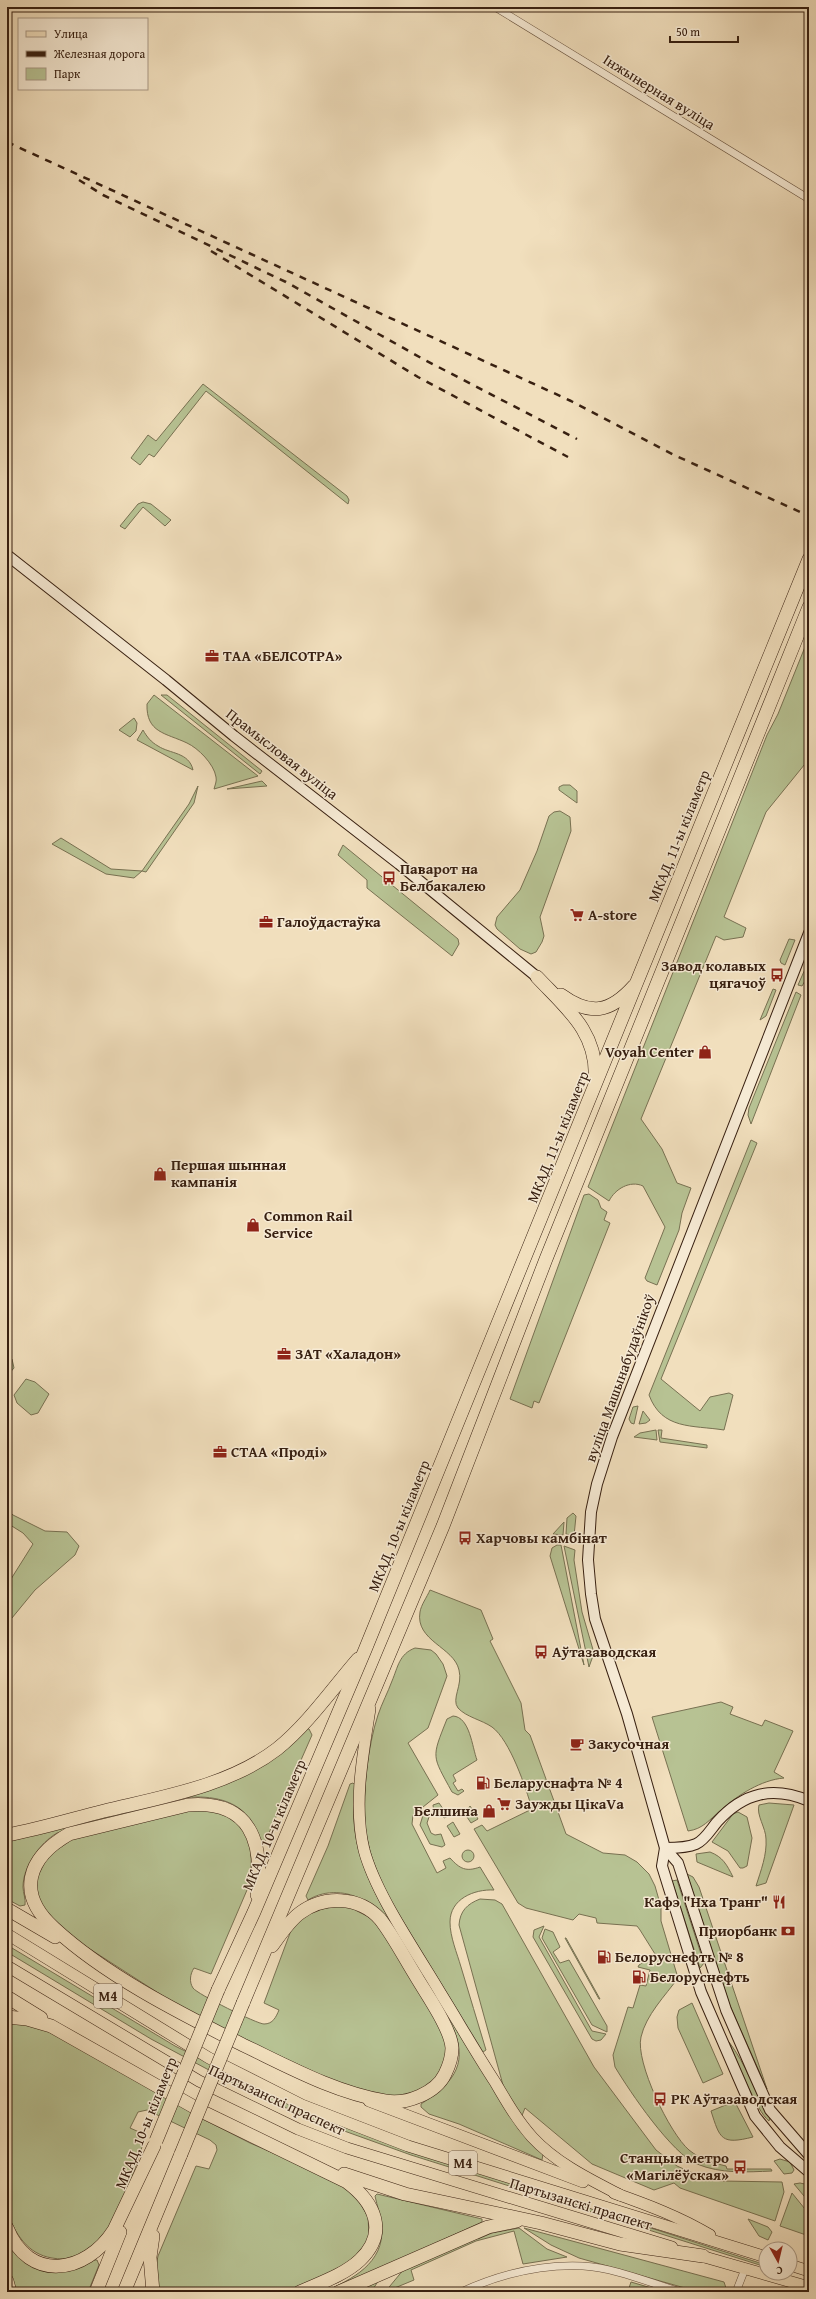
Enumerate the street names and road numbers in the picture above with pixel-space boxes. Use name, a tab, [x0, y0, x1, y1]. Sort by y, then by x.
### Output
street label: Інжынерная вуліца	[599, 49, 720, 135]
street label: Прамысловая вуліца	[222, 703, 343, 805]
street label: МКАД, 11-ы кіламетр	[642, 767, 715, 905]
street label: МКАД, 11-ы кіламетр	[521, 1068, 594, 1206]
street label: вуліца Машынабудаўнікоў	[579, 1291, 660, 1465]
street label: МКАД, 10-ы кіламетр	[362, 1457, 435, 1595]
street label: МКАД, 10-ы кіламетр	[236, 1756, 311, 1894]
road number: М4	[94, 1984, 122, 2008]
street label: МКАД, 10-ы кіламетр	[109, 2054, 182, 2192]
street label: Партызанскі праспект	[206, 2059, 349, 2141]
road number: М4	[449, 2151, 477, 2175]
street label: Партызанскі праспект	[507, 2172, 656, 2235]

